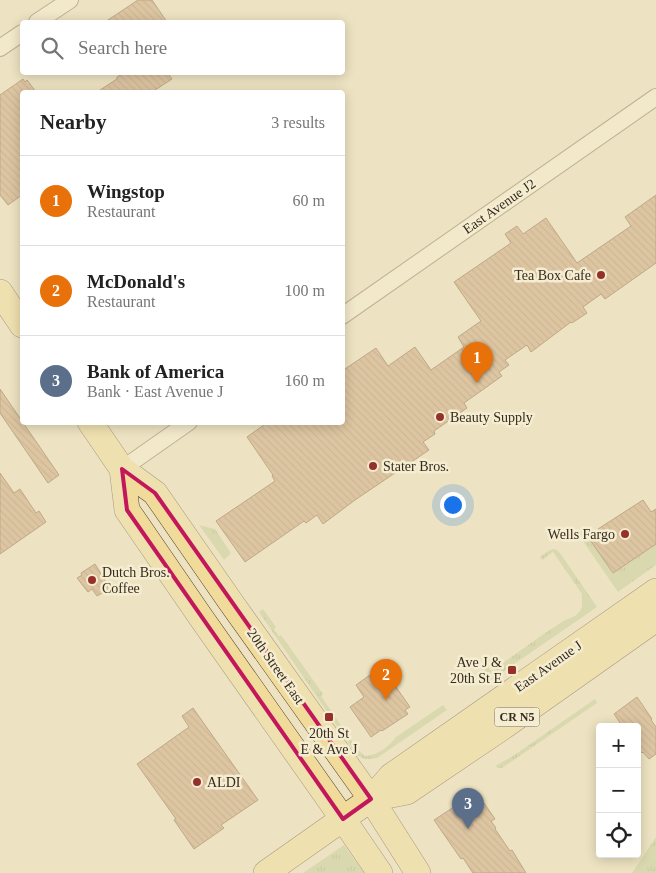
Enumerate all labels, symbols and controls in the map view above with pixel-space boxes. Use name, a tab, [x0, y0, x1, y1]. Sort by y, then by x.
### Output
search box	[20, 20, 345, 75]
icon: search	[38, 34, 66, 62]
text: Search here	[78, 37, 167, 58]
text: Nearby	[40, 110, 107, 134]
text: 3 results	[271, 114, 325, 131]
street label: East Avenue J2	[460, 176, 539, 237]
text: Wingstop	[87, 181, 165, 202]
text: 1	[52, 192, 60, 209]
text: 60 m	[293, 192, 325, 209]
text: Restaurant	[87, 203, 155, 220]
place label: Tea Box Cafe	[514, 268, 591, 283]
marker: Tea Box Cafe	[595, 269, 607, 281]
text: McDonald's	[87, 271, 185, 292]
text: 2	[52, 282, 60, 299]
text: 100 m	[285, 282, 325, 299]
text: Restaurant	[87, 293, 155, 310]
pin: 1	[461, 342, 493, 383]
text: Bank of America	[87, 361, 224, 382]
text: 3	[52, 372, 60, 389]
text: 160 m	[285, 372, 325, 389]
text: Bank · East Avenue J	[87, 383, 224, 400]
place label: Beauty Supply	[450, 410, 533, 425]
marker: Beauty Supply	[434, 411, 446, 423]
place label: Stater Bros.	[383, 459, 449, 474]
marker: Stater Bros.	[367, 460, 379, 472]
your location	[440, 492, 466, 518]
place label: Wells Fargo	[548, 527, 615, 542]
marker: Wells Fargo	[619, 528, 631, 540]
place label: Dutch Bros. Coffee	[102, 565, 170, 596]
marker: Dutch Bros. Coffee	[86, 574, 98, 586]
street label: 20th Street East	[244, 626, 307, 707]
street label: East Avenue J	[512, 638, 585, 695]
place label: Ave J & 20th St E	[450, 655, 502, 686]
pin: 2	[370, 659, 402, 700]
marker: Ave J & 20th St E	[506, 664, 518, 676]
road number: CR N5	[494, 708, 540, 726]
marker: 20th St E & Ave J	[323, 711, 335, 723]
map controls	[596, 723, 641, 858]
button: +	[596, 723, 641, 768]
place label: 20th St E & Ave J	[301, 726, 358, 757]
button: −	[596, 768, 641, 813]
place label: ALDI	[207, 775, 241, 790]
marker: ALDI	[191, 776, 203, 788]
pin: 3	[452, 788, 484, 829]
button: locate	[596, 813, 641, 858]

